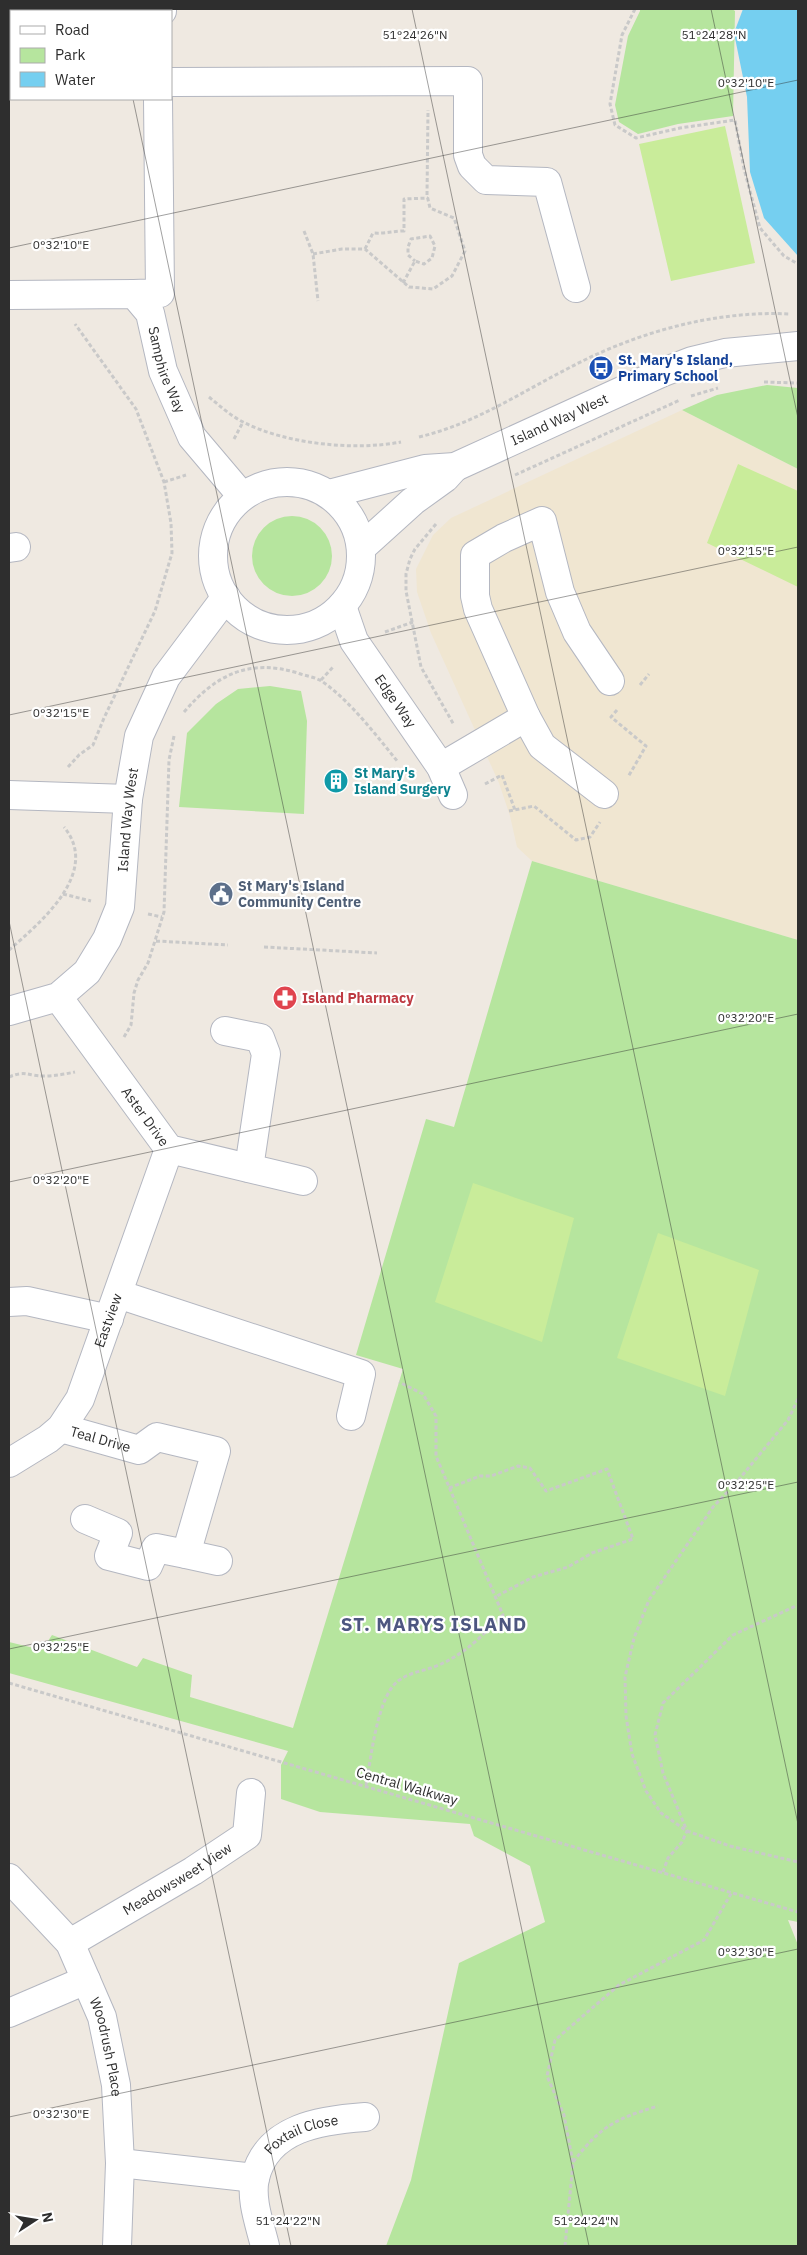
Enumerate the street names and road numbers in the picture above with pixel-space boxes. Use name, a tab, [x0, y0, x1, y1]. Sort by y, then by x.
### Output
street label: Samphire Way	[144, 325, 189, 416]
street label: Island Way West	[508, 389, 611, 449]
street label: Edge Way	[371, 671, 420, 731]
street label: Island Way West	[114, 766, 142, 873]
street label: Aster Drive	[118, 1083, 173, 1150]
street label: Eastview	[90, 1291, 126, 1350]
street label: Teal Drive	[68, 1422, 133, 1456]
street label: Central Walkway	[354, 1763, 460, 1809]
street label: Meadowsweet View	[120, 1839, 235, 1919]
street label: Woodrush Place	[86, 1995, 126, 2097]
street label: Foxtail Close	[260, 2111, 340, 2158]

